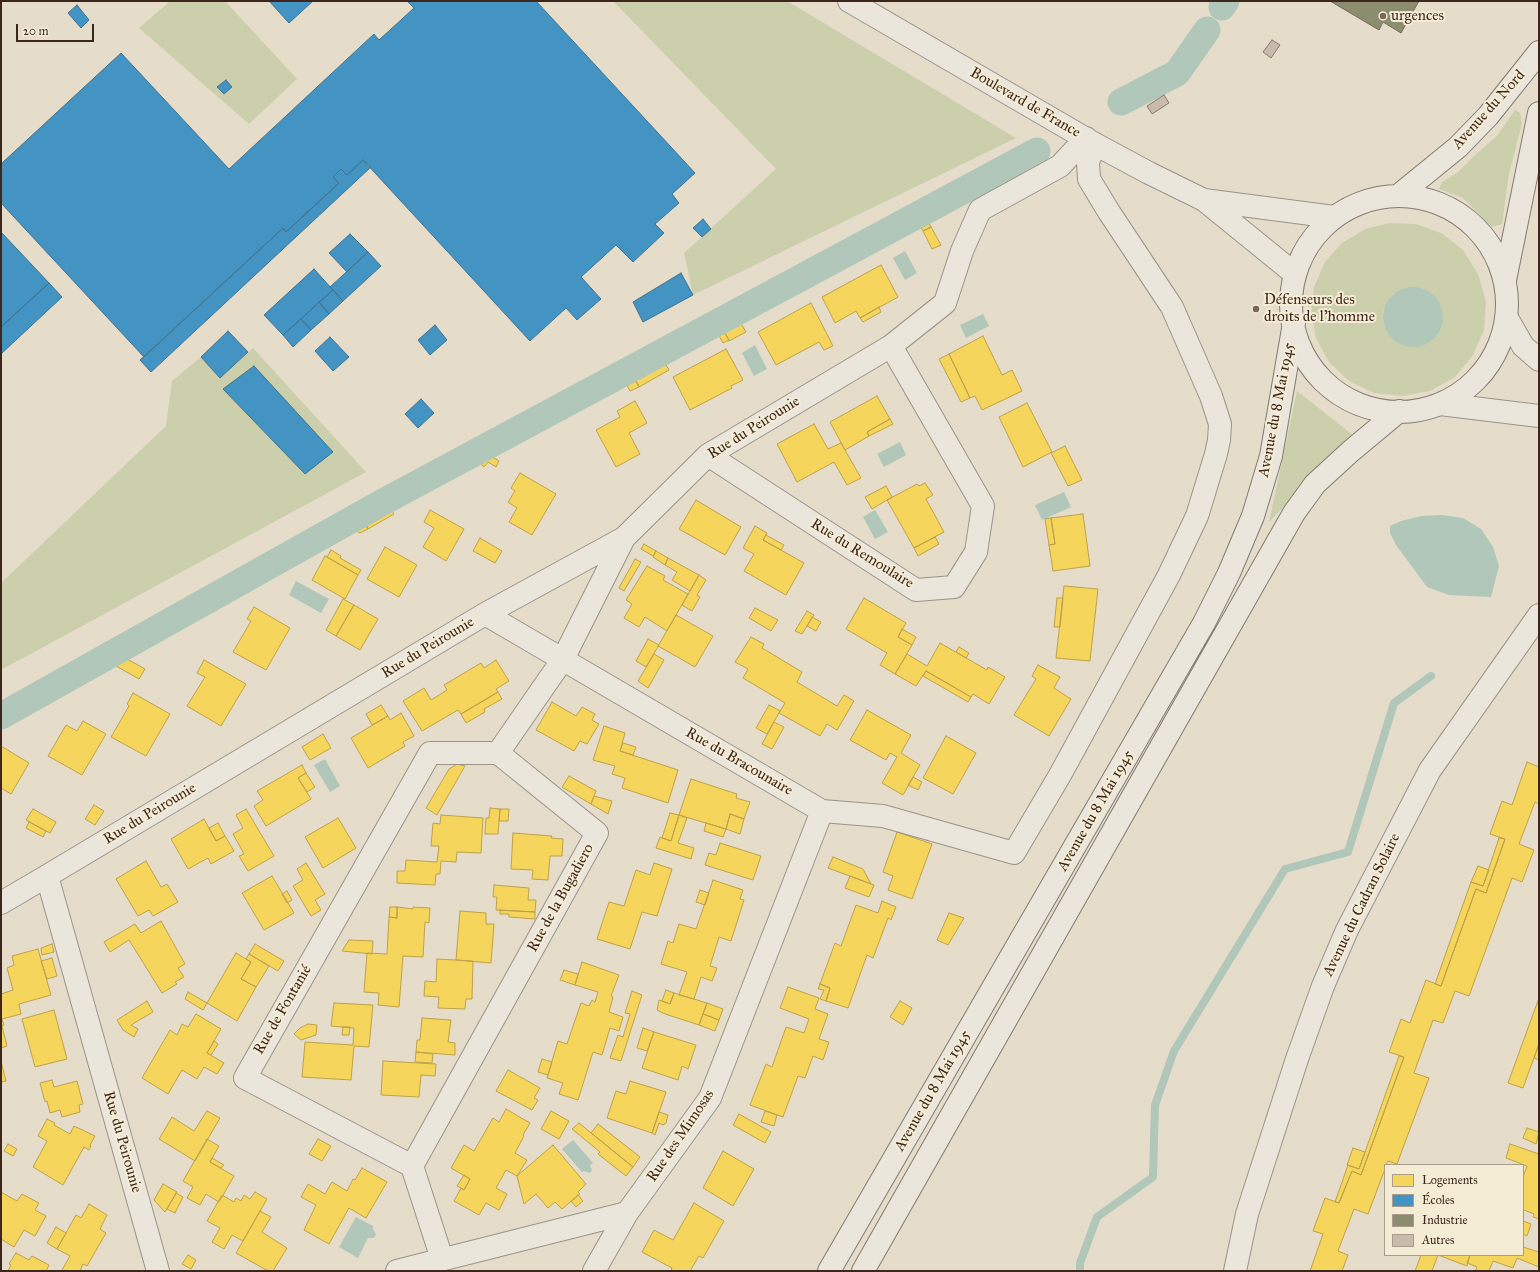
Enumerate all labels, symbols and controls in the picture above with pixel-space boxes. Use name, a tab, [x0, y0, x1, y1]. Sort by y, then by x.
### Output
place label: urgences	[1391, 7, 1444, 25]
marker: urgences	[1378, 11, 1388, 21]
scale bar	[18, 16, 96, 42]
text: 20 m	[23, 24, 49, 38]
street label: Boulevard de France	[967, 64, 1083, 142]
street label: Avenue du Nord	[1449, 67, 1529, 153]
place label: Défenseurs des droits de l'homme	[1264, 291, 1375, 326]
marker: Défenseurs des droits de l'homme	[1251, 304, 1261, 314]
street label: Avenue du 8 Mai 1945	[1255, 341, 1299, 479]
street label: Rue du Peirounie	[705, 393, 803, 463]
street label: Rue du Remoulaire	[807, 515, 917, 593]
street label: Rue du Peirounie	[378, 613, 478, 683]
street label: Rue du Bracounaire	[682, 724, 796, 800]
street label: Avenue du 8 Mai 1945	[1054, 747, 1138, 875]
street label: Rue du Peirounie	[100, 779, 200, 849]
street label: Avenue du Cadran Solaire	[1320, 831, 1404, 979]
street label: Rue de la Bugadiero	[524, 841, 598, 955]
street label: Rue de Fontanié	[250, 962, 316, 1058]
street label: Avenue du 8 Mai 1945	[891, 1027, 975, 1155]
street label: Rue des Mimosas	[643, 1086, 719, 1186]
street label: Rue du Peirounie	[99, 1089, 145, 1195]
legend	[1384, 1164, 1524, 1256]
text: Logements	[1422, 1173, 1478, 1187]
text: Écoles	[1422, 1193, 1454, 1207]
text: Industrie	[1422, 1213, 1467, 1227]
text: Autres	[1422, 1233, 1454, 1247]

